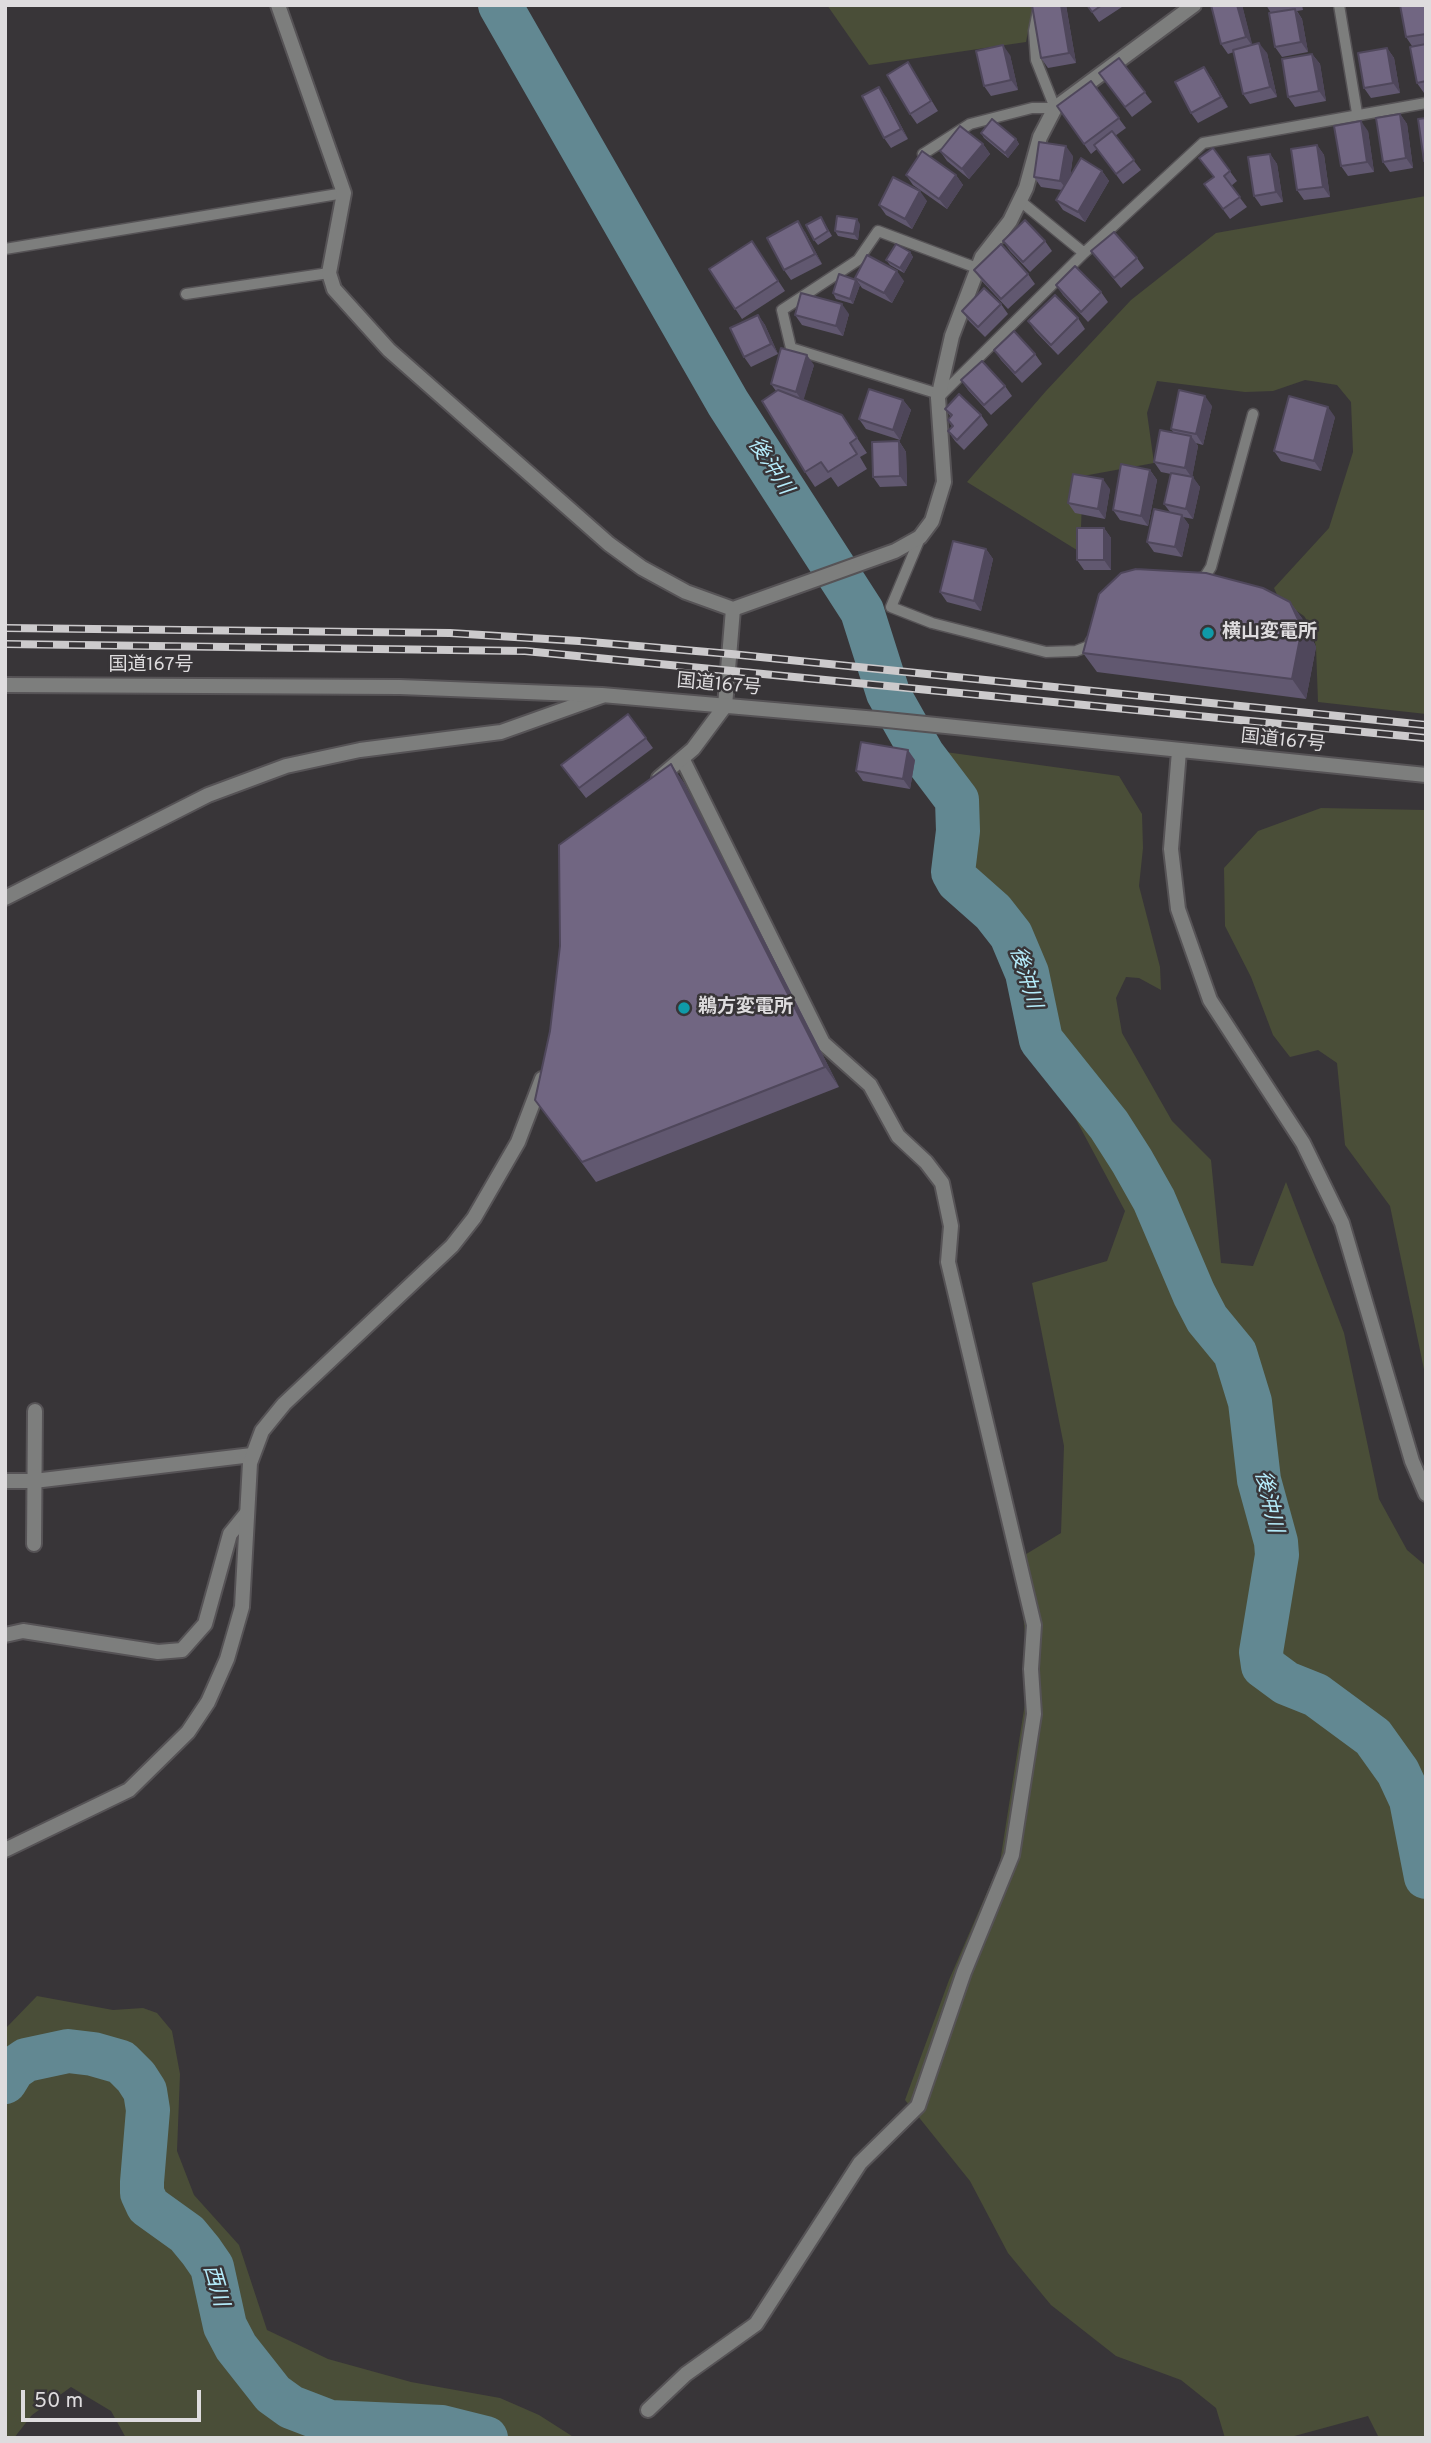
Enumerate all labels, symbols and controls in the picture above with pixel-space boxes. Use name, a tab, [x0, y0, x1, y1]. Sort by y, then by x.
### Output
water label: 後沖川	[741, 434, 797, 500]
place label: 横山変電所	[1222, 622, 1317, 644]
marker: 横山変電所	[1200, 625, 1216, 641]
street label: 国道167号	[109, 655, 193, 677]
street label: 国道167号	[676, 671, 762, 701]
street label: 国道167号	[1240, 726, 1326, 758]
water label: 後沖川	[1003, 944, 1045, 1012]
place label: 鵜方変電所	[698, 997, 793, 1019]
marker: 鵜方変電所	[676, 1000, 692, 1016]
water label: 後沖川	[1248, 1468, 1286, 1536]
water label: 西川	[196, 2262, 232, 2310]
scale bar	[24, 2376, 205, 2420]
text: 50 m	[34, 2388, 83, 2415]

